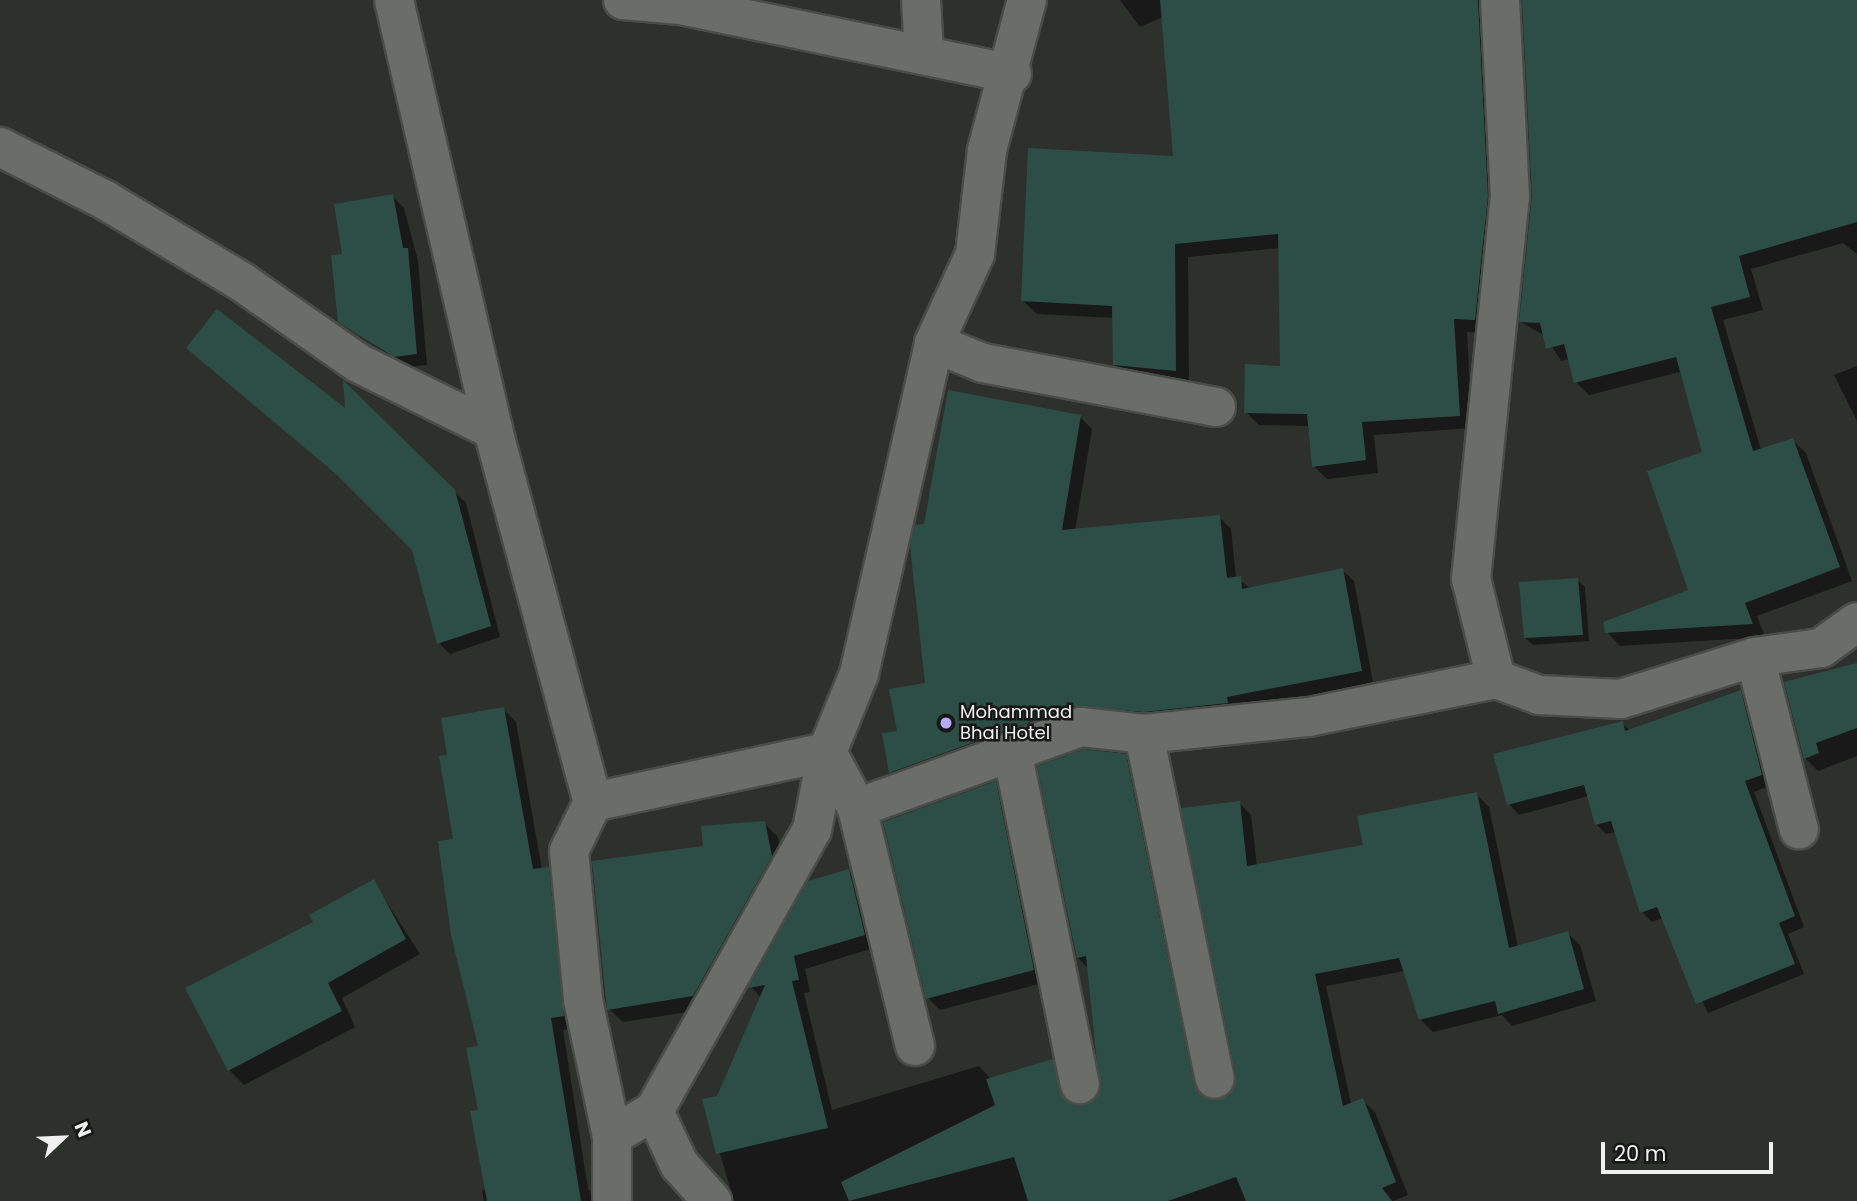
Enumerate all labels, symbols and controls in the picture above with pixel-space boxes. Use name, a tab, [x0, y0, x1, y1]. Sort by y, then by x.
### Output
place label: Mohammad Bhai Hotel	[960, 702, 1072, 744]
marker: Mohammad Bhai Hotel	[938, 715, 954, 731]
north arrow	[28, 1103, 98, 1173]
text: N	[68, 1118, 98, 1141]
scale bar	[1605, 1128, 1776, 1172]
text: 20 m	[1614, 1139, 1667, 1168]

